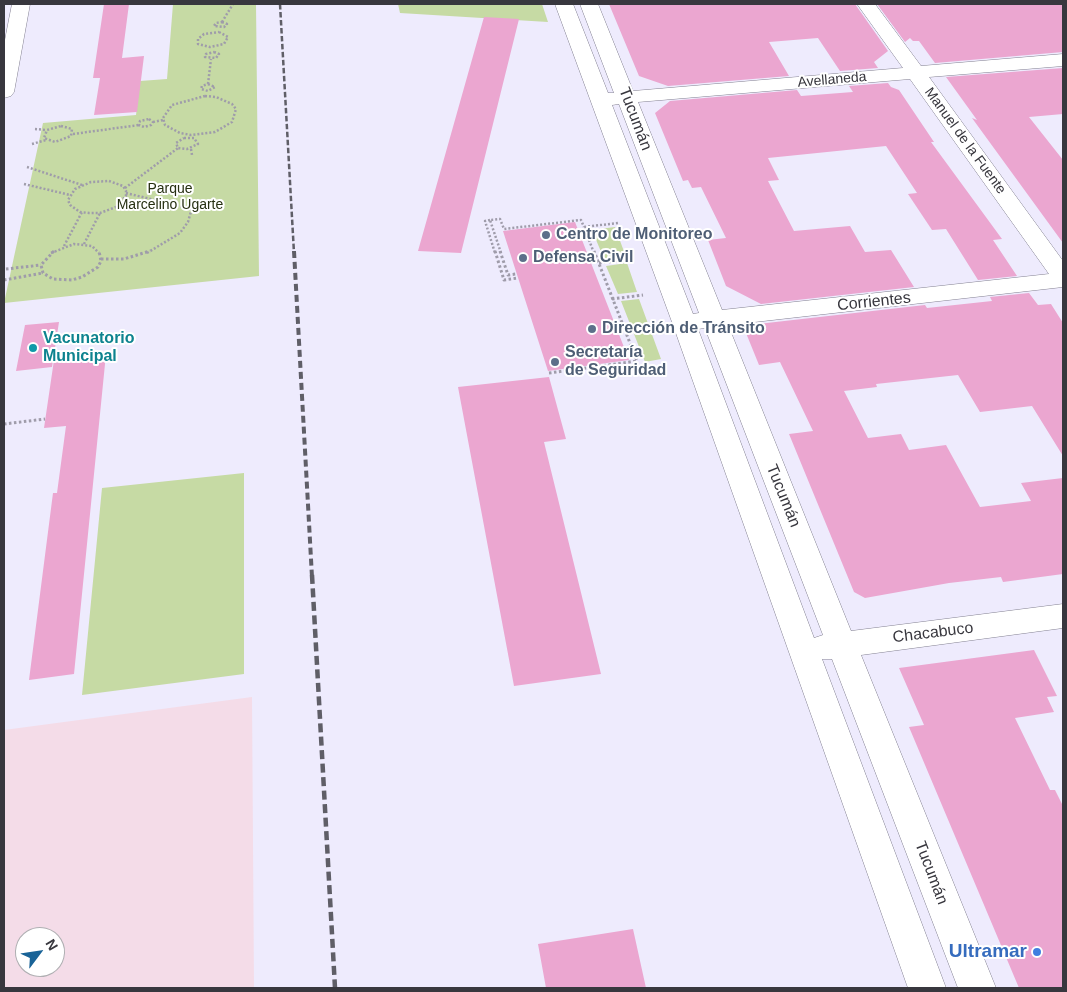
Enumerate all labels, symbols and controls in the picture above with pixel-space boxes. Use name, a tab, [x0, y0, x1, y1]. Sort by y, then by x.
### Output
street label: Avellaneda	[797, 69, 867, 91]
street label: Manuel de la Fuente	[921, 84, 1009, 198]
street label: Tucumán	[614, 85, 656, 153]
park label: Parque Marcelino Ugarte	[117, 181, 223, 213]
place label: Centro de Monitoreo	[556, 225, 712, 245]
marker: Centro de Monitoreo	[540, 229, 552, 241]
place label: Defensa Civil	[533, 248, 633, 268]
marker: Defensa Civil	[517, 252, 529, 264]
street label: Corrientes	[836, 289, 912, 315]
place label: Dirección de Tránsito	[602, 319, 765, 339]
marker: Dirección de Tránsito	[586, 323, 598, 335]
place label: Vacunatorio Municipal	[43, 329, 135, 367]
marker: Vacunatorio Municipal	[27, 342, 39, 354]
place label: Secretaría de Seguridad	[565, 343, 666, 381]
marker: Secretaría de Seguridad	[549, 356, 561, 368]
street label: Tucumán	[762, 462, 804, 530]
street label: Chacabuco	[892, 619, 974, 647]
street label: Tucumán	[910, 839, 952, 907]
north arrow	[15, 927, 65, 977]
text: N	[43, 936, 61, 953]
place label: Ultramar	[949, 941, 1027, 963]
marker: Ultramar	[1031, 946, 1043, 958]

